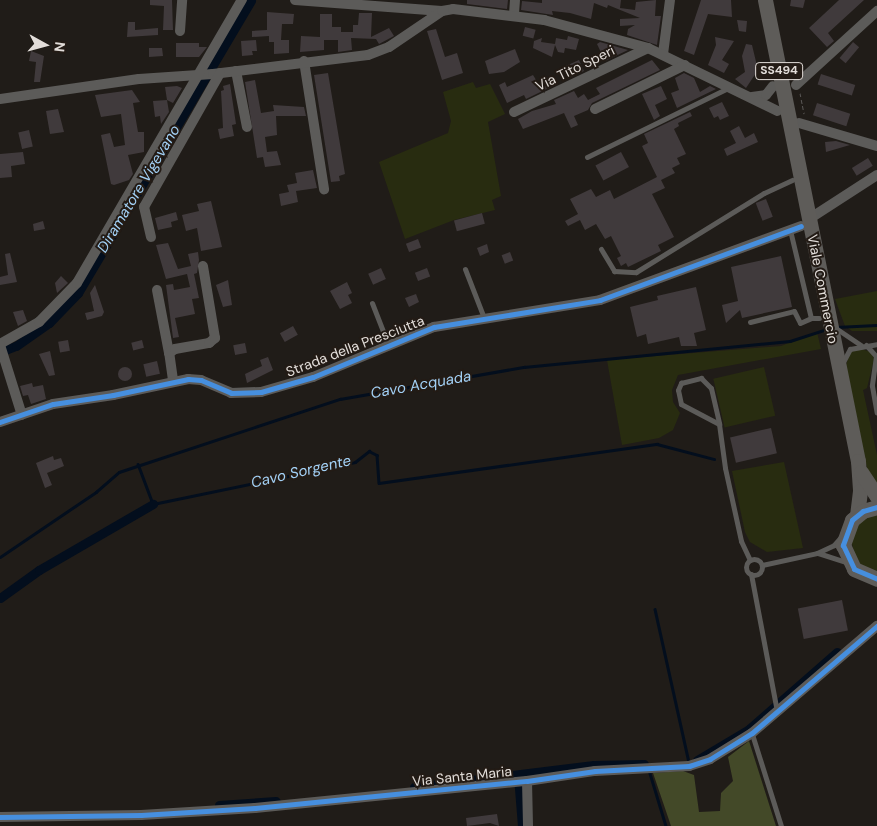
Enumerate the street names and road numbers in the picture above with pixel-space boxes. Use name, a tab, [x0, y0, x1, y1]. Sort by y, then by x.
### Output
street label: Via Tito Speri	[533, 42, 617, 94]
road number: SS494	[754, 61, 804, 80]
street label: Viale Commercio	[804, 233, 842, 345]
street label: Strada della Presciutta	[283, 312, 427, 380]
street label: Via Santa Maria	[411, 762, 513, 790]

